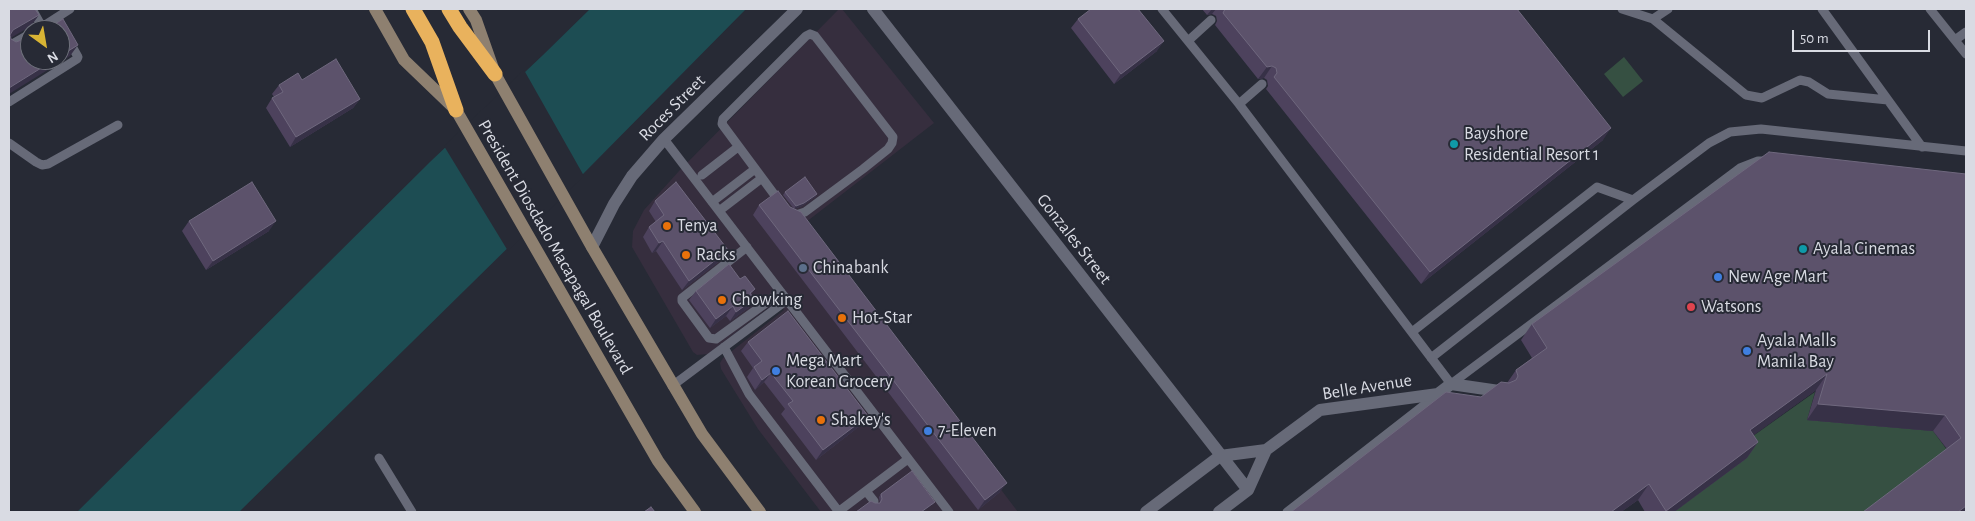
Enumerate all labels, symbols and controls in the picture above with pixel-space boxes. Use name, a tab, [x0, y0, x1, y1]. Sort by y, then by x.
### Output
north arrow	[20, 20, 70, 70]
scale bar	[1795, 20, 1932, 52]
text: 50 m	[1800, 31, 1829, 46]
text: N	[45, 48, 60, 65]
street label: Roces Street	[634, 70, 710, 146]
street label: President Diosdado Macapagal Boulevard	[473, 116, 637, 378]
place label: Bayshore Residential Resort 1	[1464, 123, 1599, 166]
marker: Bayshore Residential Resort 1	[1448, 138, 1460, 150]
street label: Gonzales Street	[1032, 189, 1116, 289]
place label: Tenya	[677, 215, 718, 237]
marker: Tenya	[661, 220, 673, 232]
place label: Ayala Cinemas	[1813, 238, 1915, 260]
marker: Ayala Cinemas	[1797, 243, 1809, 255]
place label: Racks	[696, 244, 736, 266]
marker: Racks	[680, 249, 692, 261]
place label: Chinabank	[813, 257, 889, 279]
marker: Chinabank	[797, 262, 809, 274]
place label: New Age Mart	[1728, 266, 1827, 288]
marker: New Age Mart	[1712, 271, 1724, 283]
place label: Chowking	[732, 289, 802, 311]
marker: Chowking	[716, 294, 728, 306]
place label: Watsons	[1701, 296, 1761, 318]
marker: Watsons	[1685, 301, 1697, 313]
place label: Hot-Star	[852, 307, 912, 329]
marker: Hot-Star	[836, 312, 848, 324]
place label: Ayala Malls Manila Bay	[1757, 330, 1836, 372]
marker: Ayala Malls Manila Bay	[1741, 345, 1753, 357]
place label: Mega Mart Korean Grocery	[786, 350, 893, 392]
marker: Mega Mart Korean Grocery	[770, 365, 782, 377]
street label: Belle Avenue	[1321, 369, 1413, 405]
place label: Shakey's	[831, 409, 891, 431]
marker: Shakey's	[815, 414, 827, 426]
place label: 7-Eleven	[938, 420, 997, 442]
marker: 7-Eleven	[922, 425, 934, 437]

